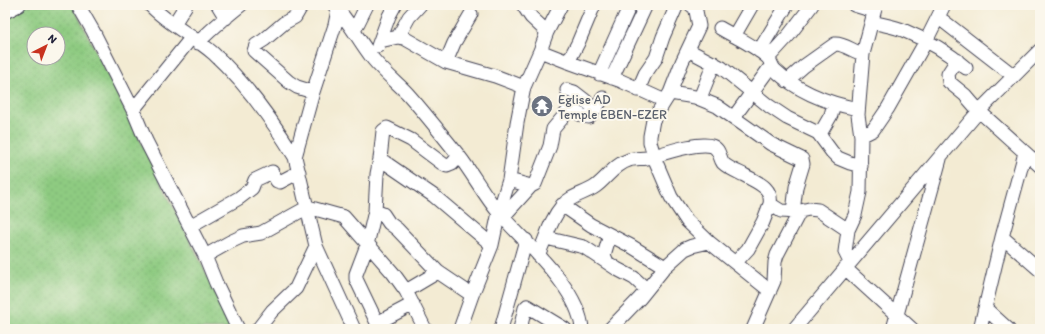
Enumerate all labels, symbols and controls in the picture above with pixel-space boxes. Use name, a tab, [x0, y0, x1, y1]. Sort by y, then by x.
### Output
north arrow	[26, 26, 66, 66]
text: N	[45, 32, 59, 46]
place label: Eglise AD Temple EBEN-EZER	[558, 92, 667, 122]
temple icon: Eglise AD Temple EBEN-EZER	[529, 93, 555, 119]

